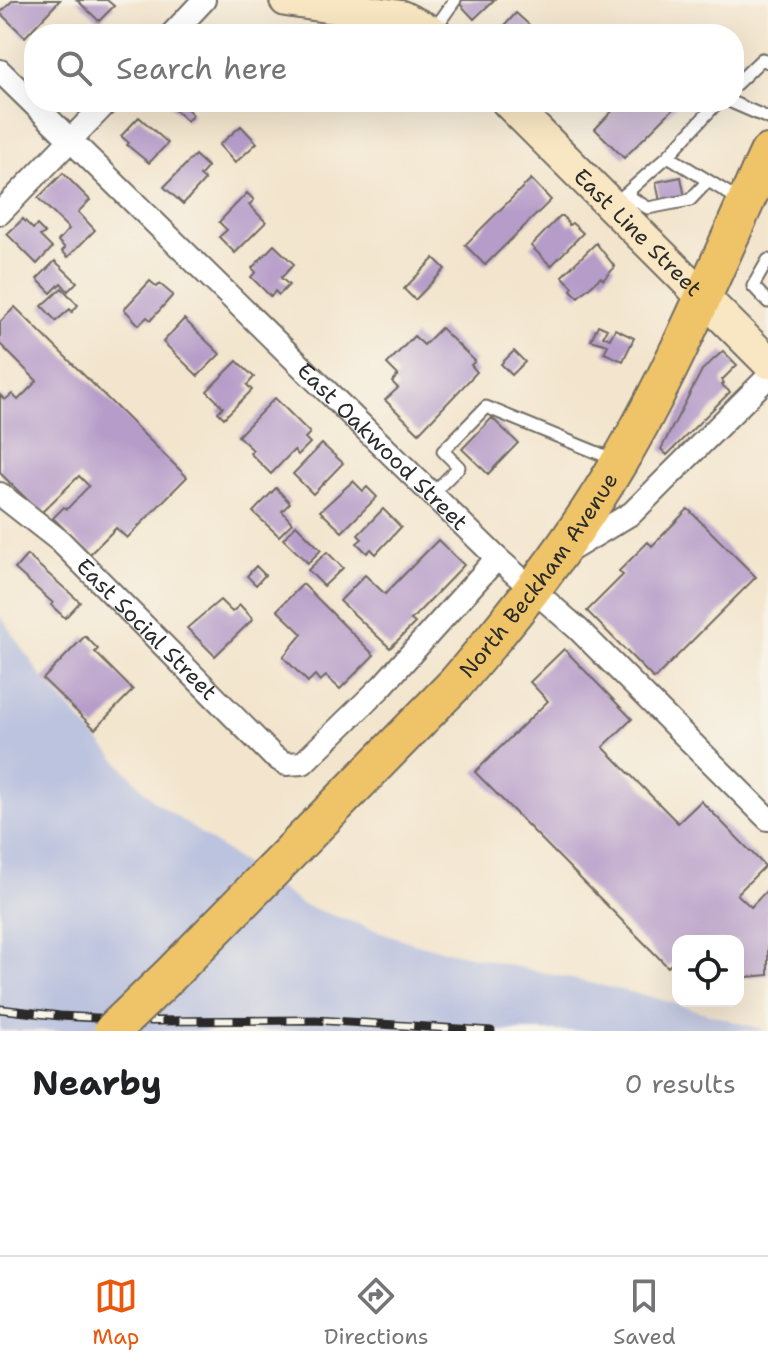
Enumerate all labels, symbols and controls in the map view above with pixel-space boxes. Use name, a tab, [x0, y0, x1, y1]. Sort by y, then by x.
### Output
search box	[24, 24, 744, 112]
icon: search	[52, 46, 96, 90]
text: Search here	[116, 48, 287, 89]
street label: East Line Street	[567, 162, 708, 303]
street label: East Oakwood Street	[291, 356, 474, 537]
street label: North Beckham Avenue	[453, 467, 624, 684]
street label: East Social Street	[70, 552, 223, 707]
map controls	[672, 935, 744, 1007]
button: locate	[672, 935, 744, 1007]
text: Nearby	[32, 1060, 162, 1106]
text: 0 results	[624, 1066, 736, 1101]
tab: Map	[92, 1274, 139, 1351]
tab: Directions	[324, 1274, 429, 1351]
tab: Saved	[613, 1274, 676, 1351]

